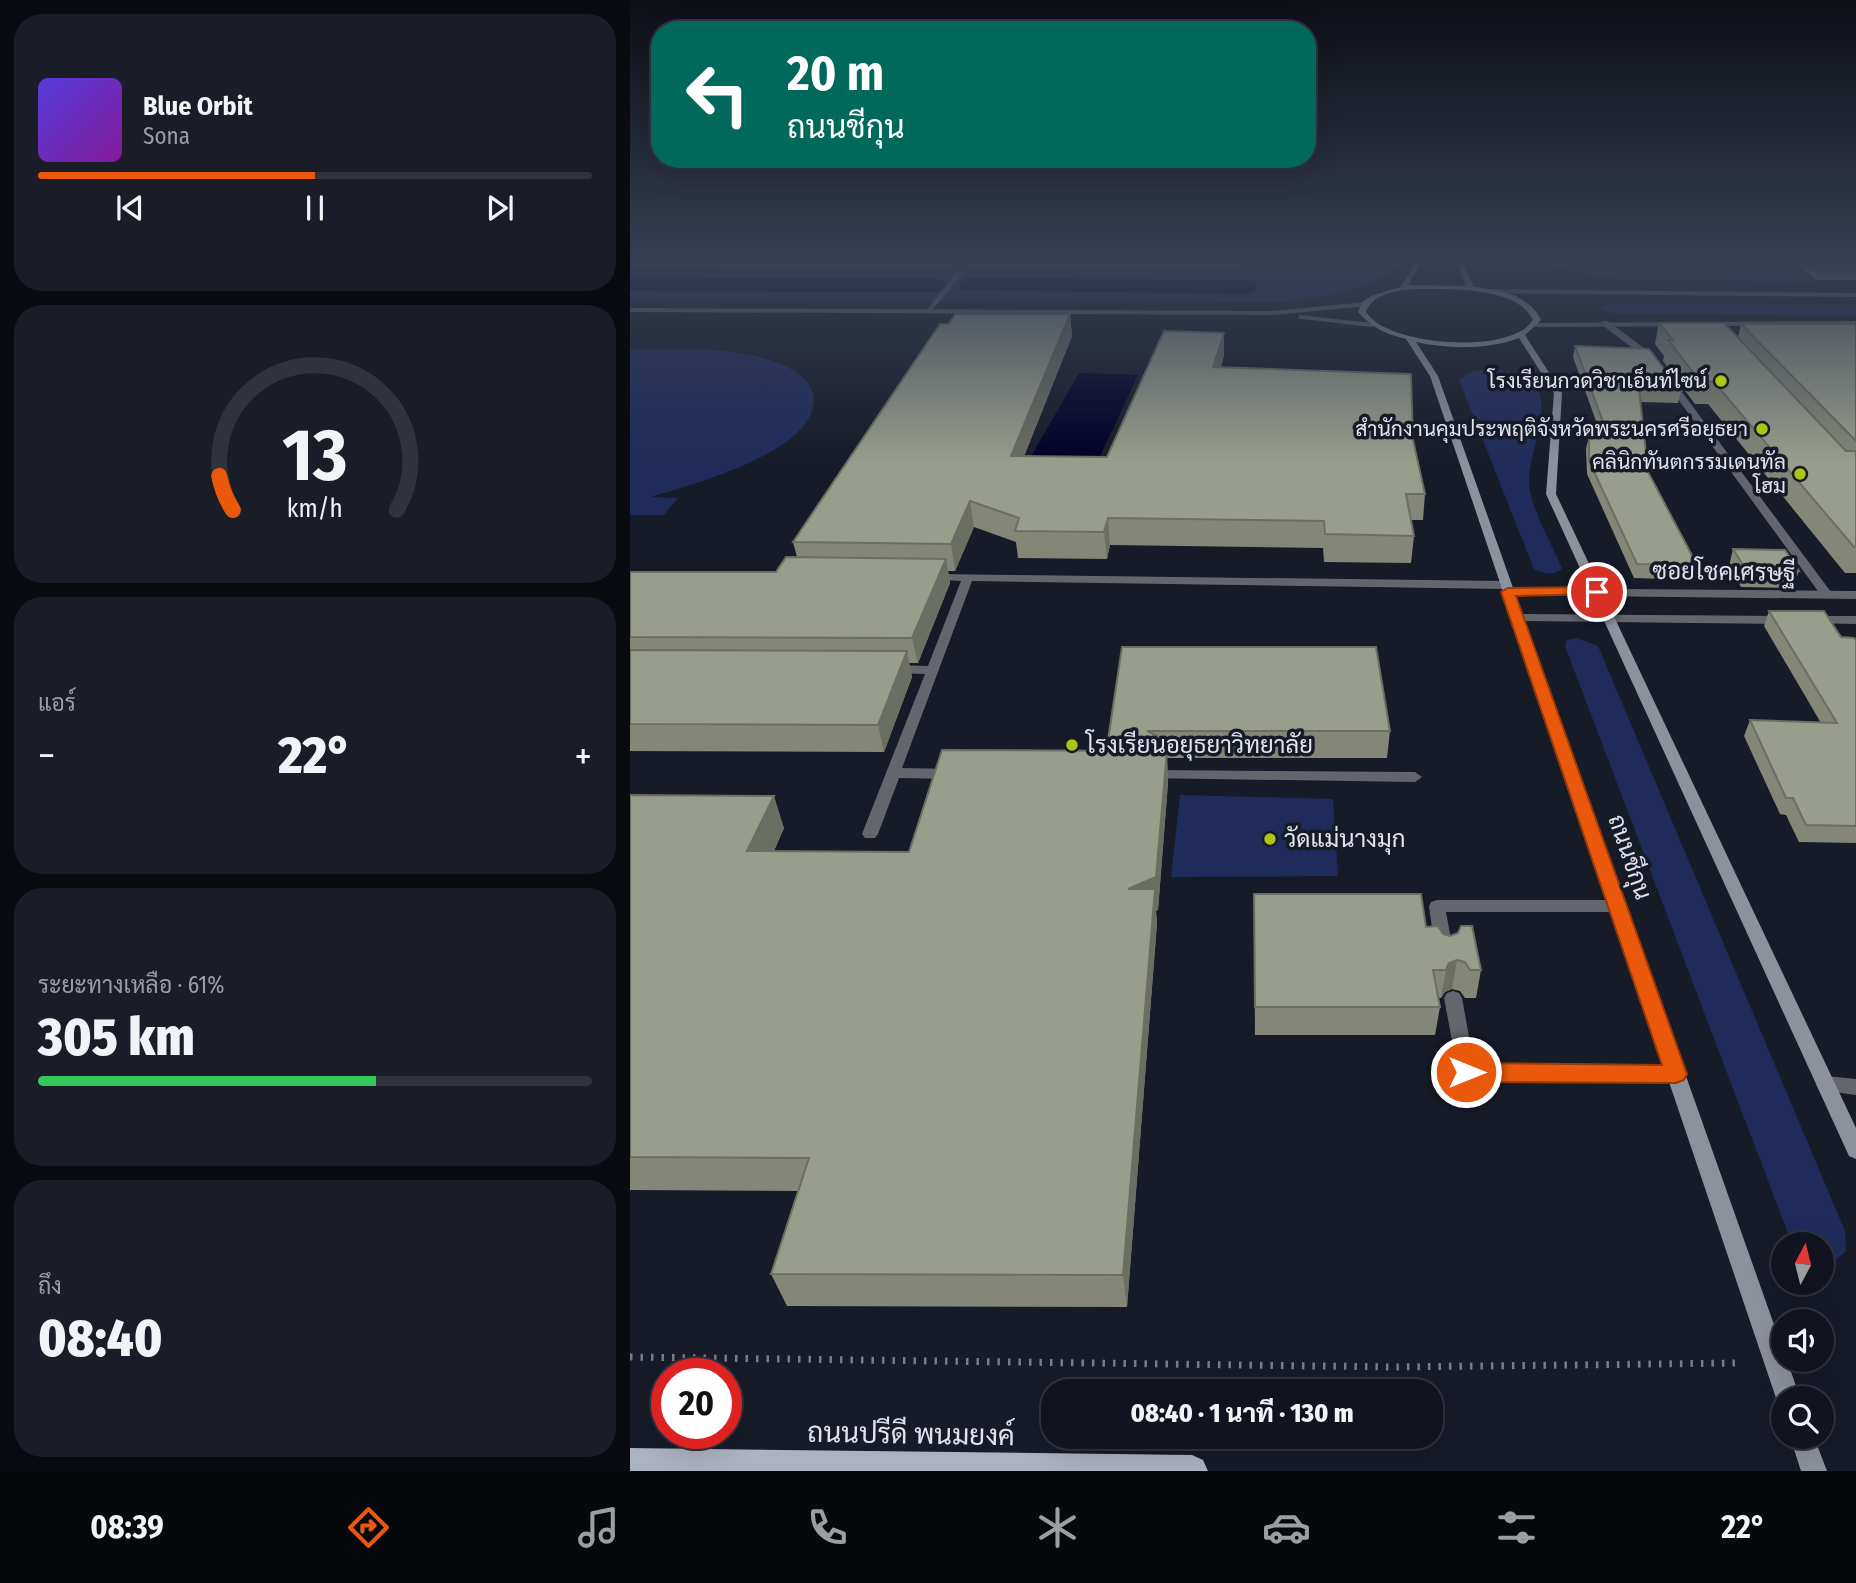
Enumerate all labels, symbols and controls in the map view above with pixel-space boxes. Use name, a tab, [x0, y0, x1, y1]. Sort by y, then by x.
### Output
text: 20 m	[787, 44, 884, 103]
icon: left	[672, 49, 763, 140]
text: Blue Orbit	[143, 91, 253, 122]
text: ถนนชีกุน	[787, 108, 905, 146]
text: Sona	[143, 122, 190, 150]
icon: previous	[111, 189, 149, 227]
icon: pause	[296, 189, 334, 227]
icon: next	[481, 189, 519, 227]
place label: โรงเรียนกวดวิชาเอ็นท์ไซน์	[1487, 366, 1707, 394]
marker: โรงเรียนกวดวิชาเอ็นท์ไซน์	[1713, 373, 1729, 389]
text: 13	[282, 413, 348, 500]
place label: สำนักงานคุมประพฤติจังหวัดพระนครศรีอยุธยา	[1355, 416, 1748, 443]
marker: สำนักงานคุมประพฤติจังหวัดพระนครศรีอยุธยา	[1754, 421, 1770, 437]
place label: คลินิกทันตกรรมเดนทัล โฮม	[1592, 449, 1786, 499]
marker: คลินิกทันตกรรมเดนทัล โฮม	[1792, 466, 1808, 482]
text: km/h	[287, 494, 343, 524]
street label: ซอยโชคเศรษฐี	[1652, 555, 1796, 589]
pin	[1567, 562, 1627, 622]
icon: arrive	[1578, 573, 1616, 611]
text: แอร์	[38, 689, 76, 717]
text: 22°	[278, 724, 352, 787]
place label: โรงเรียนอยุธยาวิทยาลัย	[1084, 729, 1313, 761]
text: −	[38, 733, 55, 779]
text: +	[575, 733, 592, 779]
marker: โรงเรียนอยุธยาวิทยาลัย	[1064, 737, 1080, 753]
street label: ถนนชีกุน	[1601, 810, 1659, 904]
place label: วัดแม่นางมุก	[1284, 825, 1406, 855]
marker: วัดแม่นางมุก	[1262, 831, 1278, 847]
text: ระยะทางเหลือ · 61%	[38, 971, 224, 999]
text: 305 km	[38, 1006, 195, 1069]
position arrow	[1429, 1035, 1503, 1109]
north arrow	[1771, 1232, 1834, 1295]
map controls	[1771, 1232, 1834, 1449]
text: ถึง	[38, 1272, 62, 1300]
text: 08:40	[38, 1307, 163, 1370]
button: sound	[1771, 1309, 1834, 1372]
speed limit sign: 20	[651, 1358, 742, 1449]
button: search	[1771, 1386, 1834, 1449]
text: 08:40 · 1 นาที · 130 m	[1131, 1398, 1353, 1429]
street label: ถนนปรีดี พนมยงค์	[807, 1413, 1015, 1452]
icon: directions	[344, 1503, 393, 1552]
icon: music	[574, 1503, 623, 1552]
icon: phone	[803, 1503, 852, 1552]
icon: climate	[1033, 1503, 1082, 1552]
icon: car	[1262, 1503, 1311, 1552]
icon: filters	[1492, 1503, 1541, 1552]
text: 08:39	[90, 1508, 164, 1546]
text: 22°	[1721, 1508, 1766, 1546]

